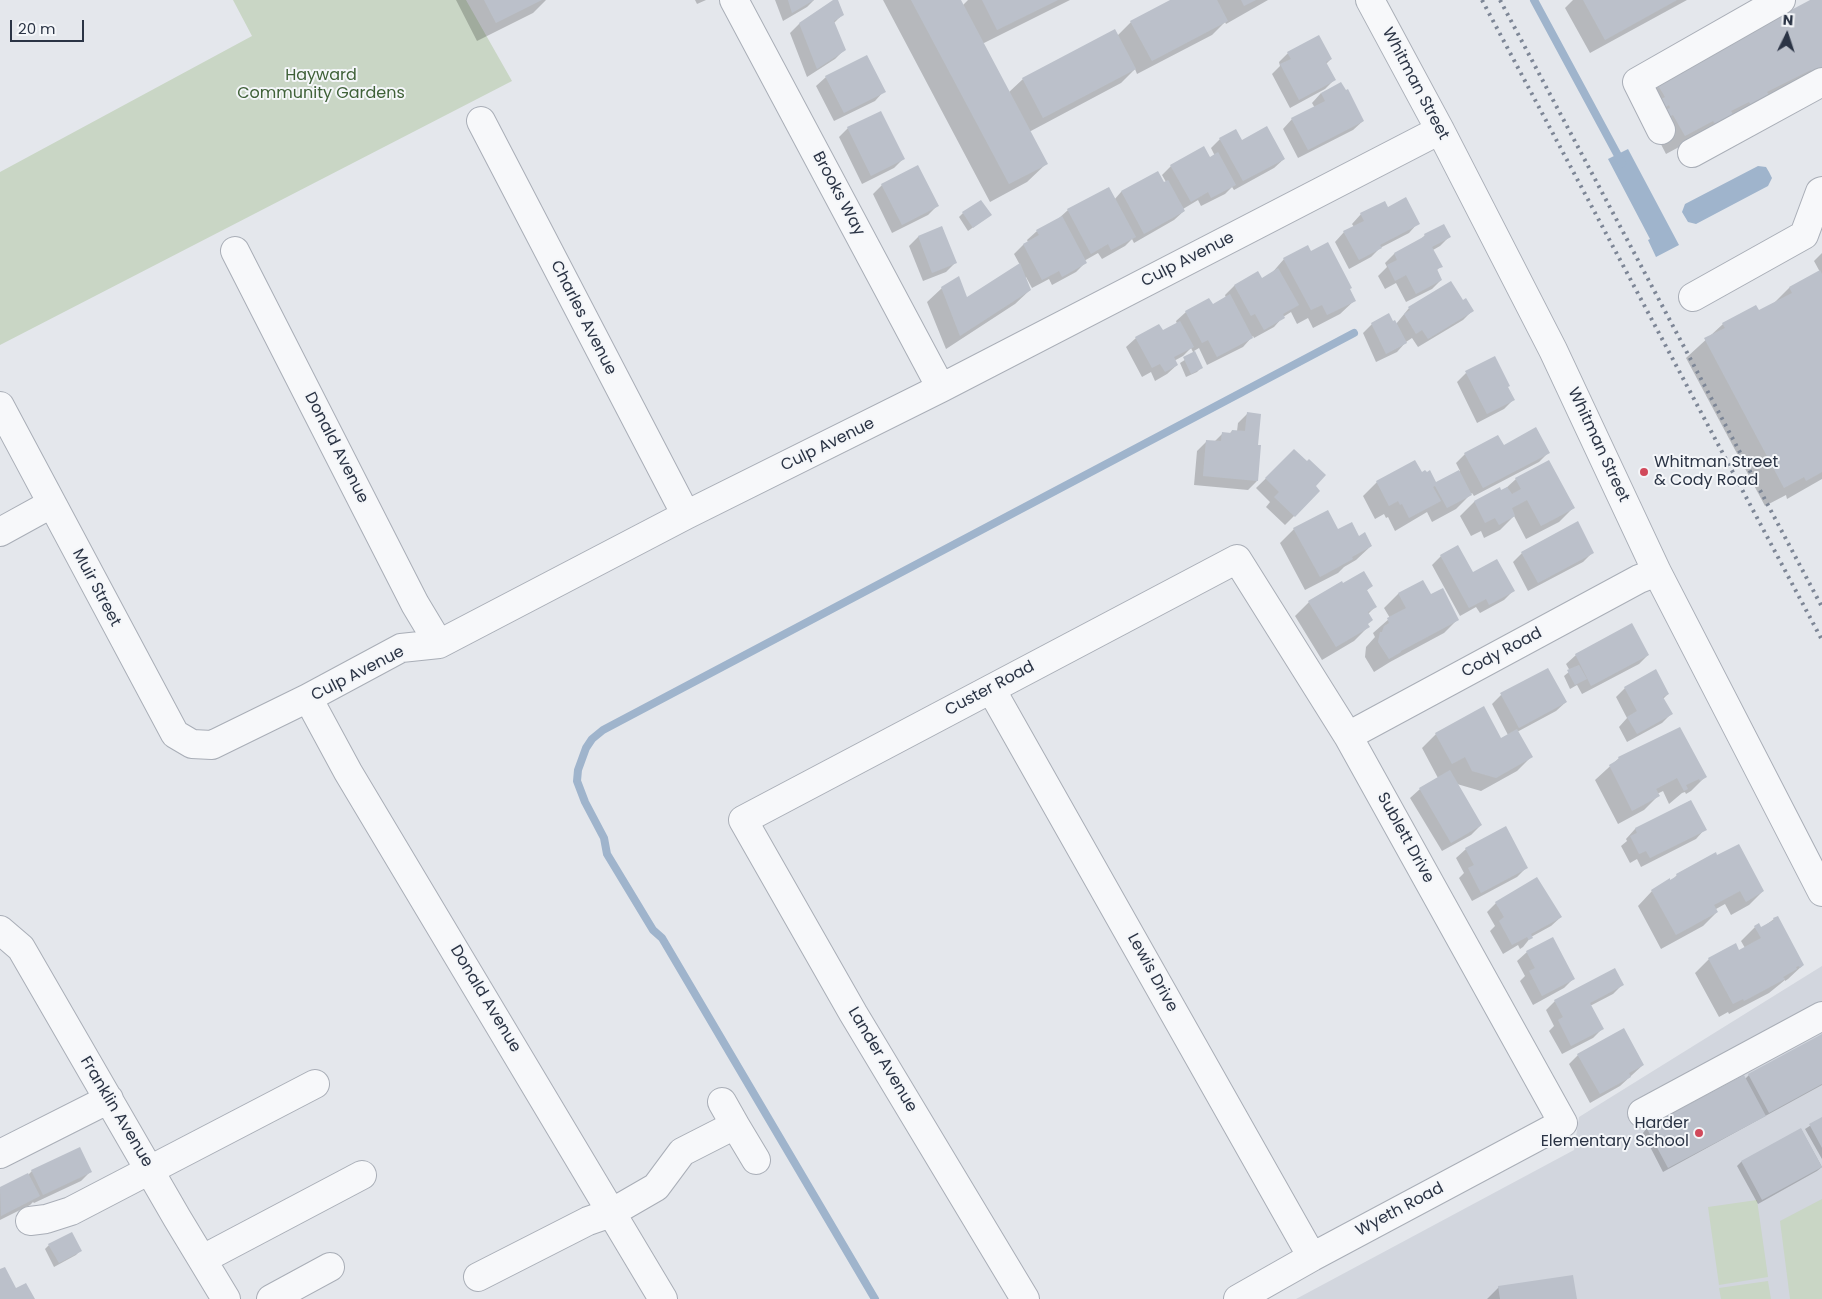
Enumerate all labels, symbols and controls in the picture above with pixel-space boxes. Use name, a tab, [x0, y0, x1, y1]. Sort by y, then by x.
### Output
scale bar	[12, 10, 86, 42]
north arrow	[1762, 10, 1812, 60]
text: N	[1782, 10, 1794, 30]
text: 20 m	[18, 18, 56, 39]
street label: Whitman Street	[1377, 25, 1453, 143]
park label: Hayward Community Gardens	[237, 66, 405, 104]
street label: Brooks Way	[808, 149, 868, 239]
street label: Culp Avenue	[1138, 228, 1238, 292]
street label: Charles Avenue	[546, 258, 620, 378]
street label: Whitman Street	[1563, 385, 1633, 505]
street label: Donald Avenue	[300, 389, 372, 507]
street label: Culp Avenue	[778, 414, 878, 476]
place label: Whitman Street & Cody Road	[1654, 453, 1778, 491]
marker: Whitman Street & Cody Road	[1638, 466, 1650, 478]
street label: Muir Street	[68, 546, 124, 630]
street label: Cody Road	[1459, 624, 1545, 682]
street label: Culp Avenue	[308, 642, 408, 706]
street label: Custer Road	[942, 657, 1038, 721]
street label: Sublett Drive	[1372, 789, 1438, 887]
street label: Lewis Drive	[1123, 930, 1181, 1016]
street label: Donald Avenue	[445, 942, 525, 1056]
street label: Lander Avenue	[843, 1004, 921, 1116]
street label: Franklin Avenue	[75, 1053, 157, 1171]
place label: Harder Elementary School	[1541, 1114, 1689, 1152]
marker: Harder Elementary School	[1693, 1127, 1705, 1139]
street label: Wyeth Road	[1353, 1179, 1447, 1241]

